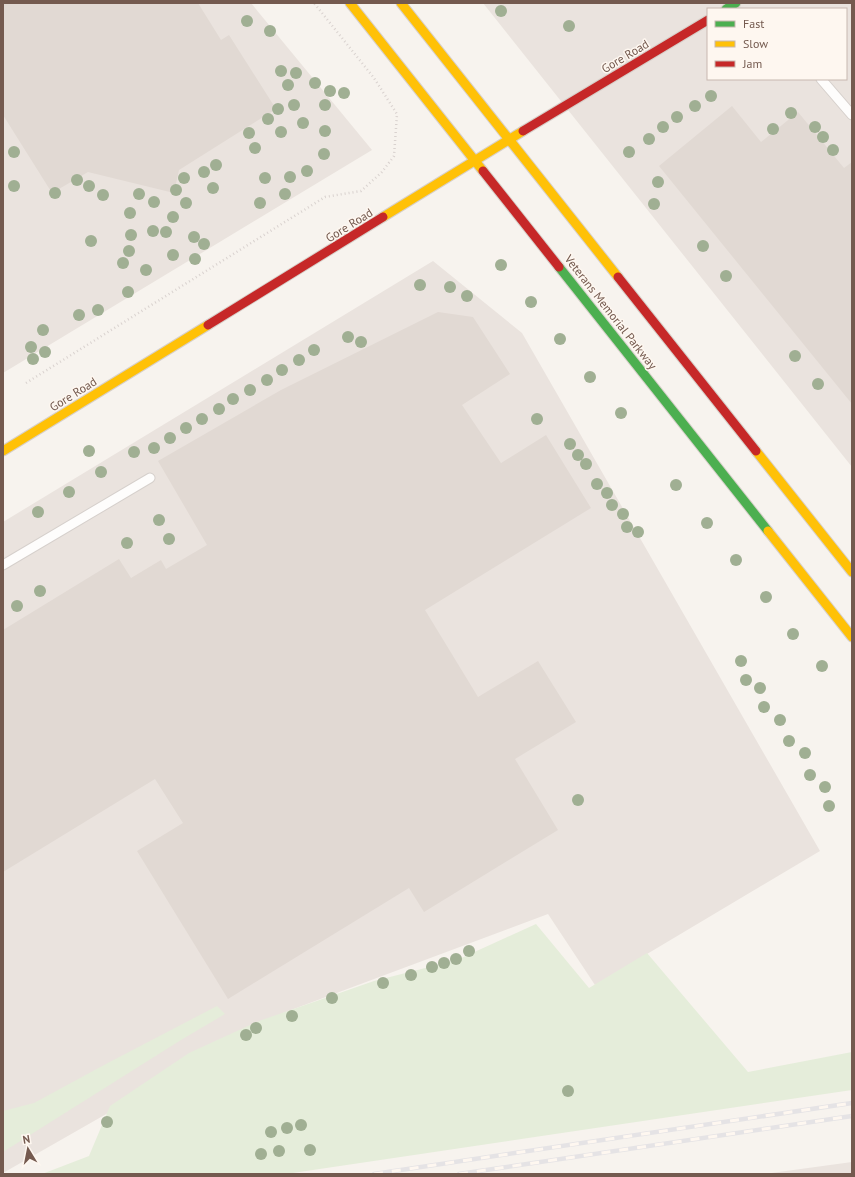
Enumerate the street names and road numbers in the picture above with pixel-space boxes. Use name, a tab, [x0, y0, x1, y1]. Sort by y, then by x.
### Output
street label: Gore Road	[599, 36, 651, 76]
street label: Gore Road	[323, 205, 375, 245]
street label: Veterans Memorial Parkway	[561, 251, 661, 373]
street label: Gore Road	[47, 374, 99, 414]

